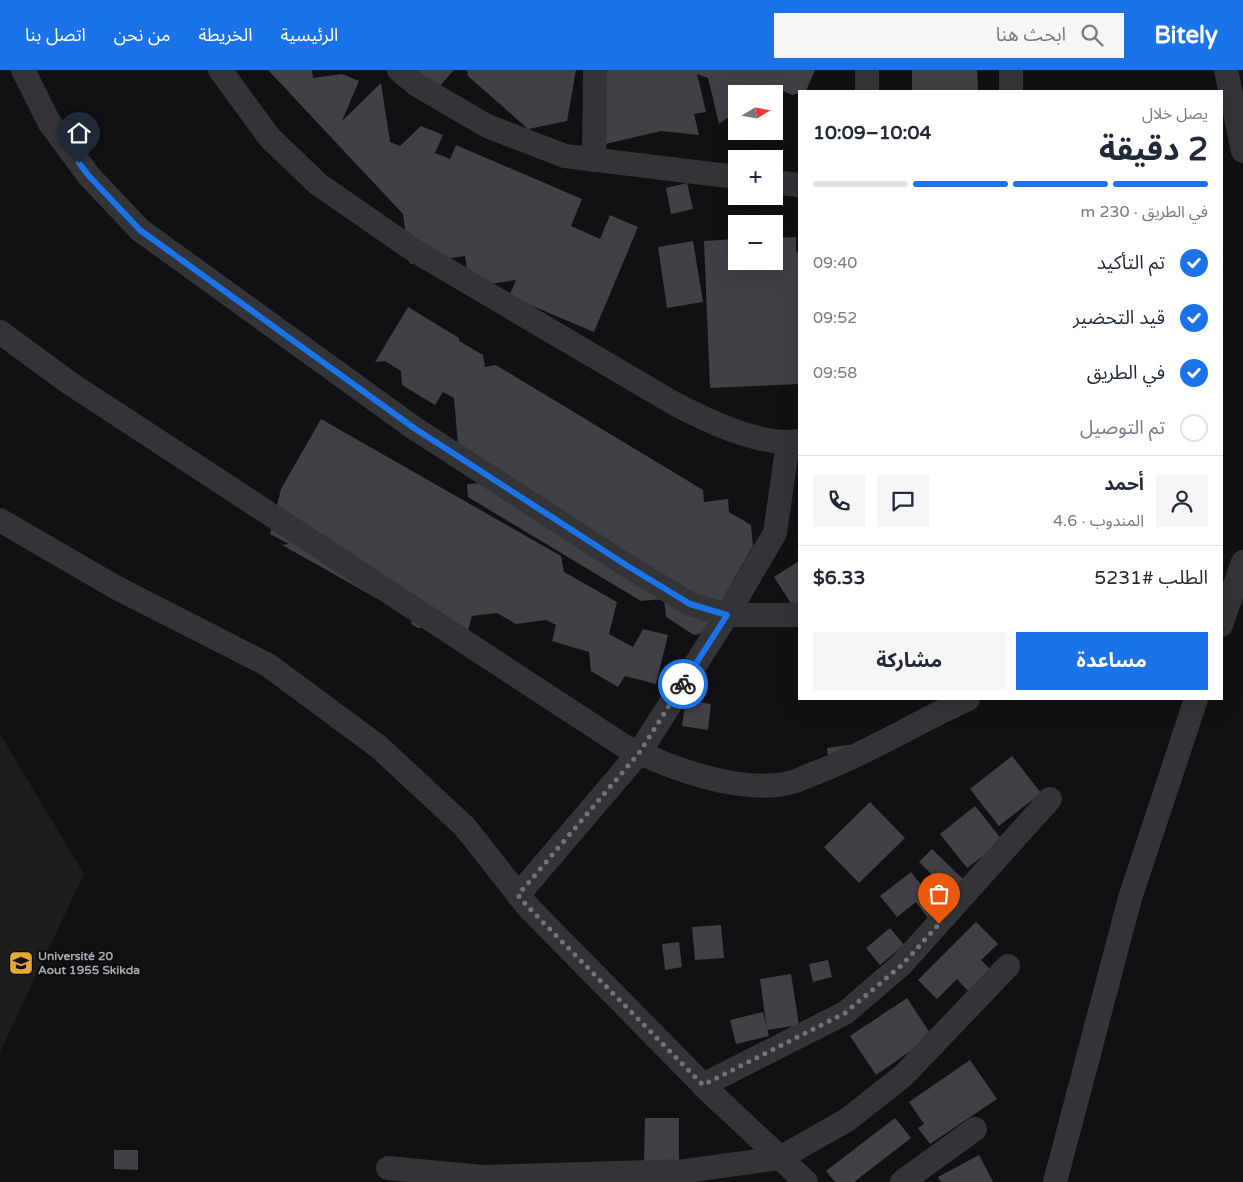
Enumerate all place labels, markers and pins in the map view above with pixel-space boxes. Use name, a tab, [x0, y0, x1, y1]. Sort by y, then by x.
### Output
pin	[58, 112, 100, 163]
pin	[918, 873, 960, 924]
place label: Université 20 Aout 1955 Skikda	[38, 949, 140, 977]
school or university icon: Université 20 Aout 1955 Skikda	[8, 950, 34, 976]

